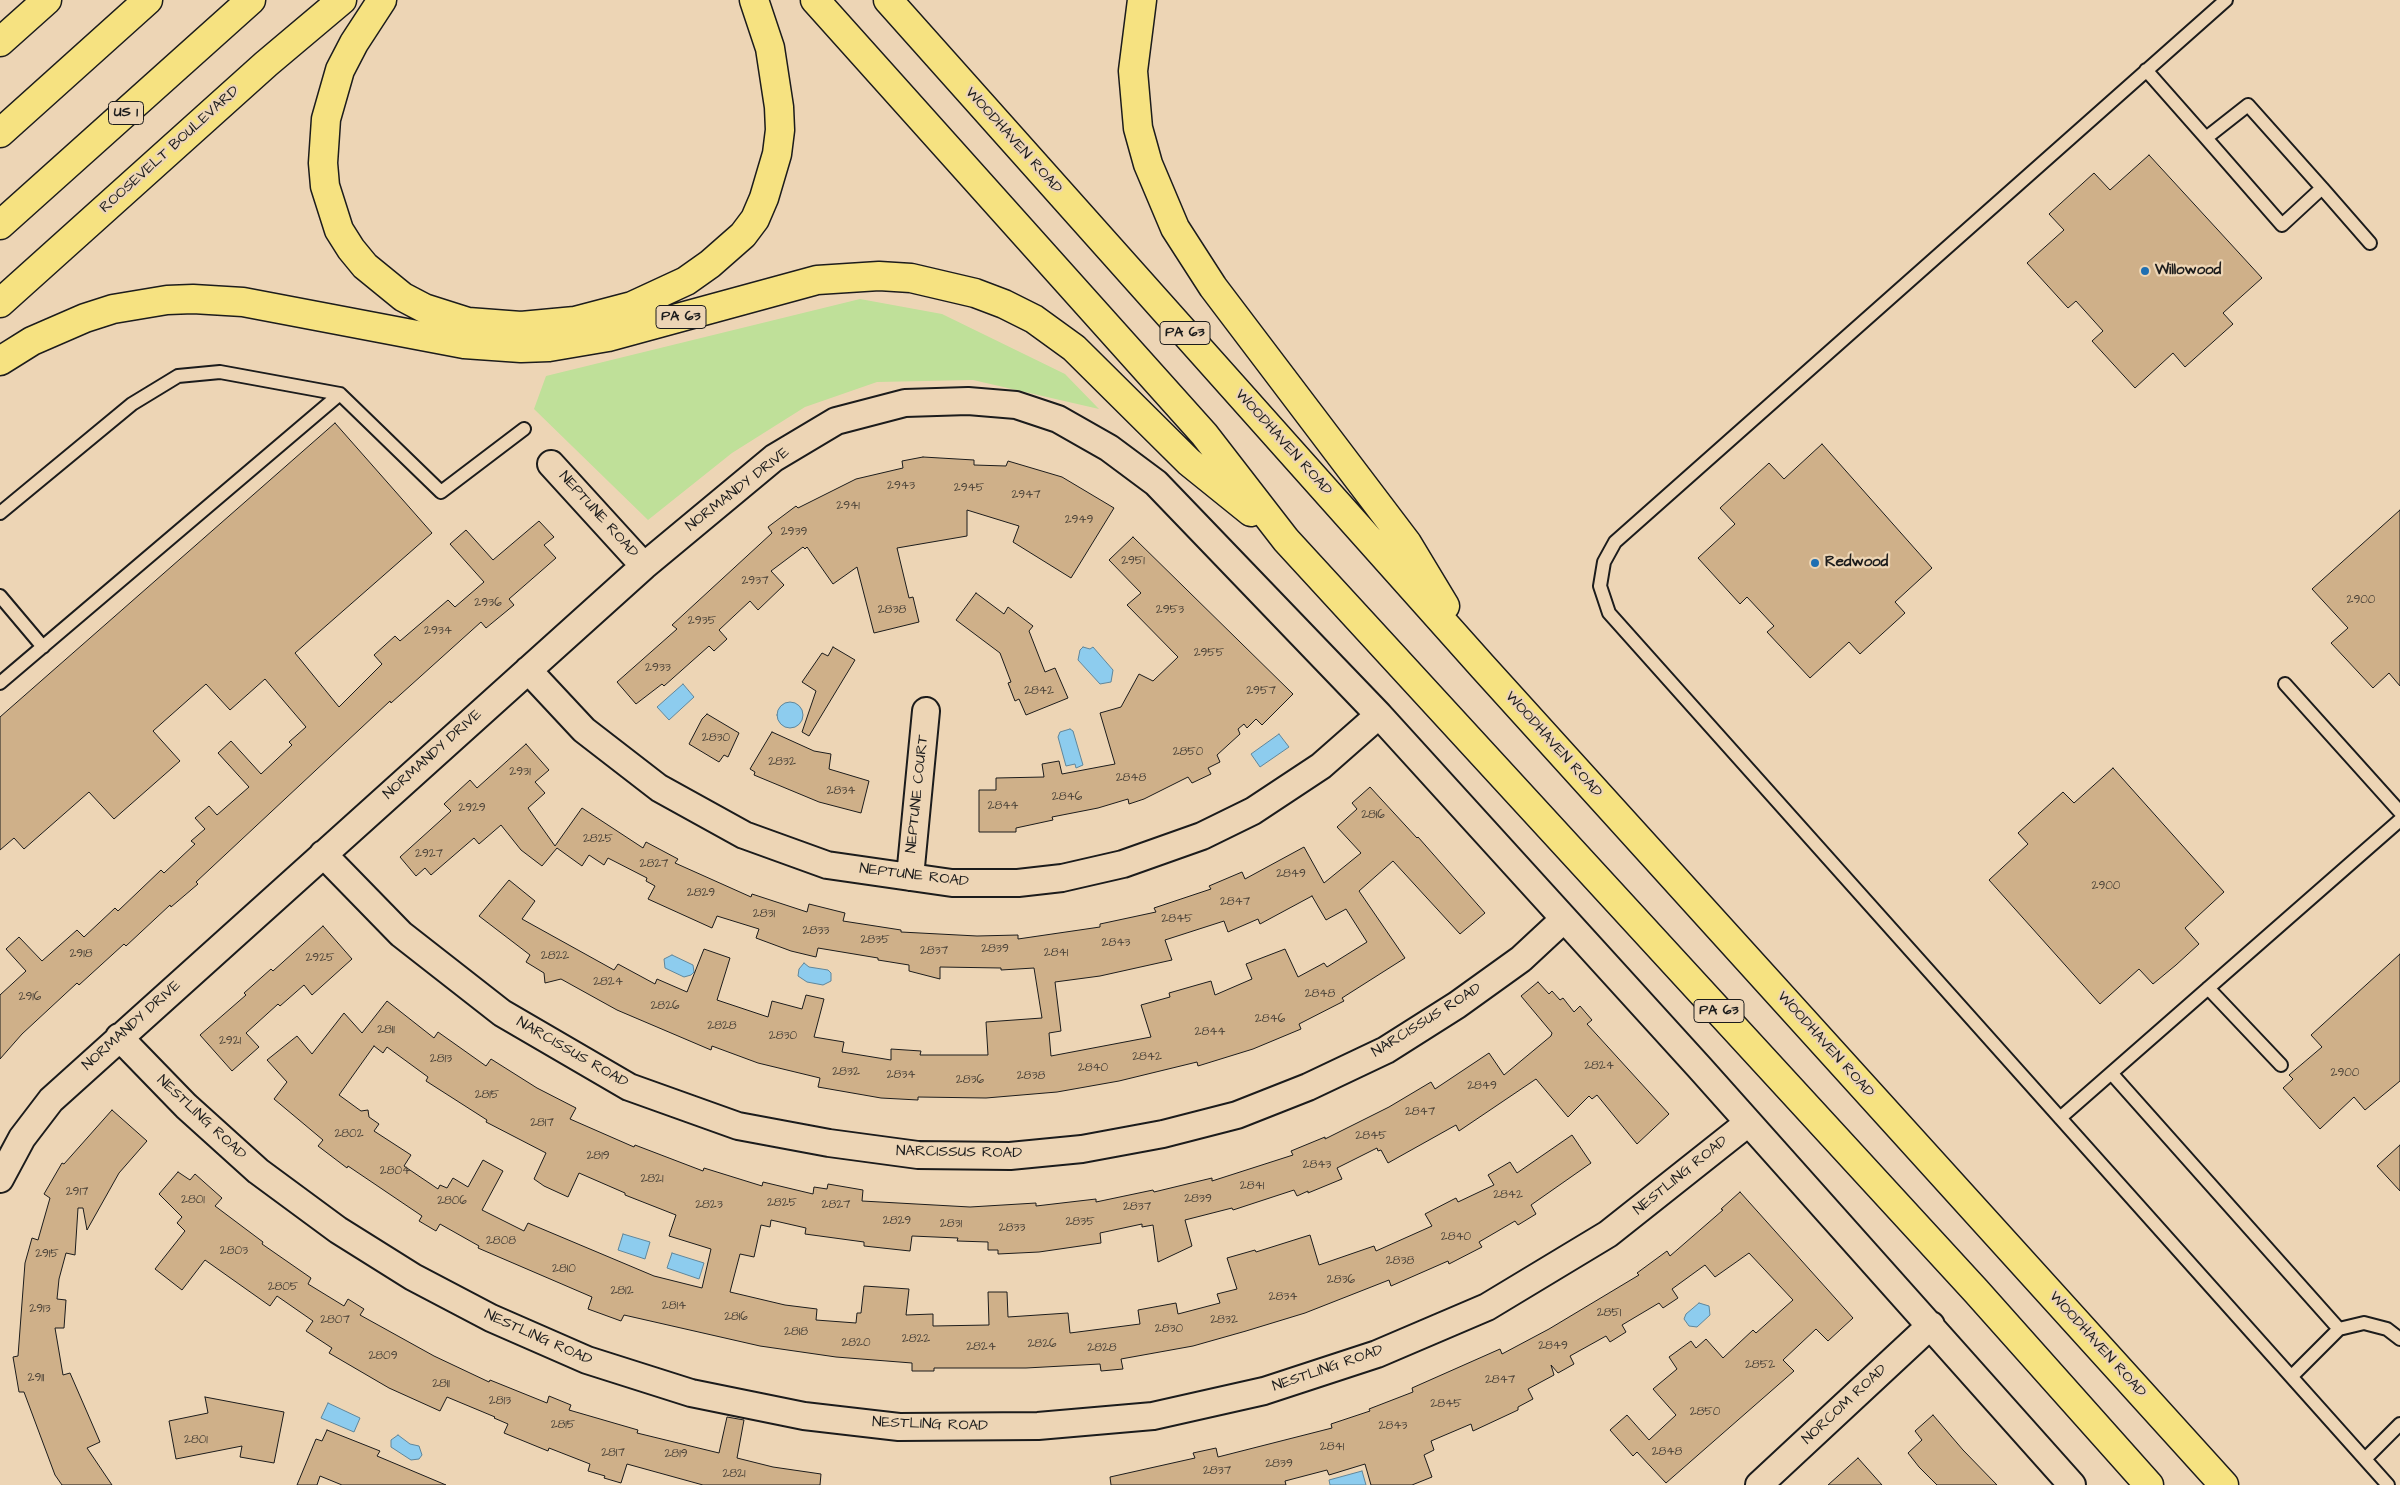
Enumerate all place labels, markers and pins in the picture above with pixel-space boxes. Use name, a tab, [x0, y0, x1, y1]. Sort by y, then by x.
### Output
place label: Willowood	[2155, 262, 2221, 280]
marker: Willowood	[2139, 265, 2151, 277]
place label: Redwood	[1825, 554, 1888, 572]
marker: Redwood	[1809, 557, 1821, 569]

